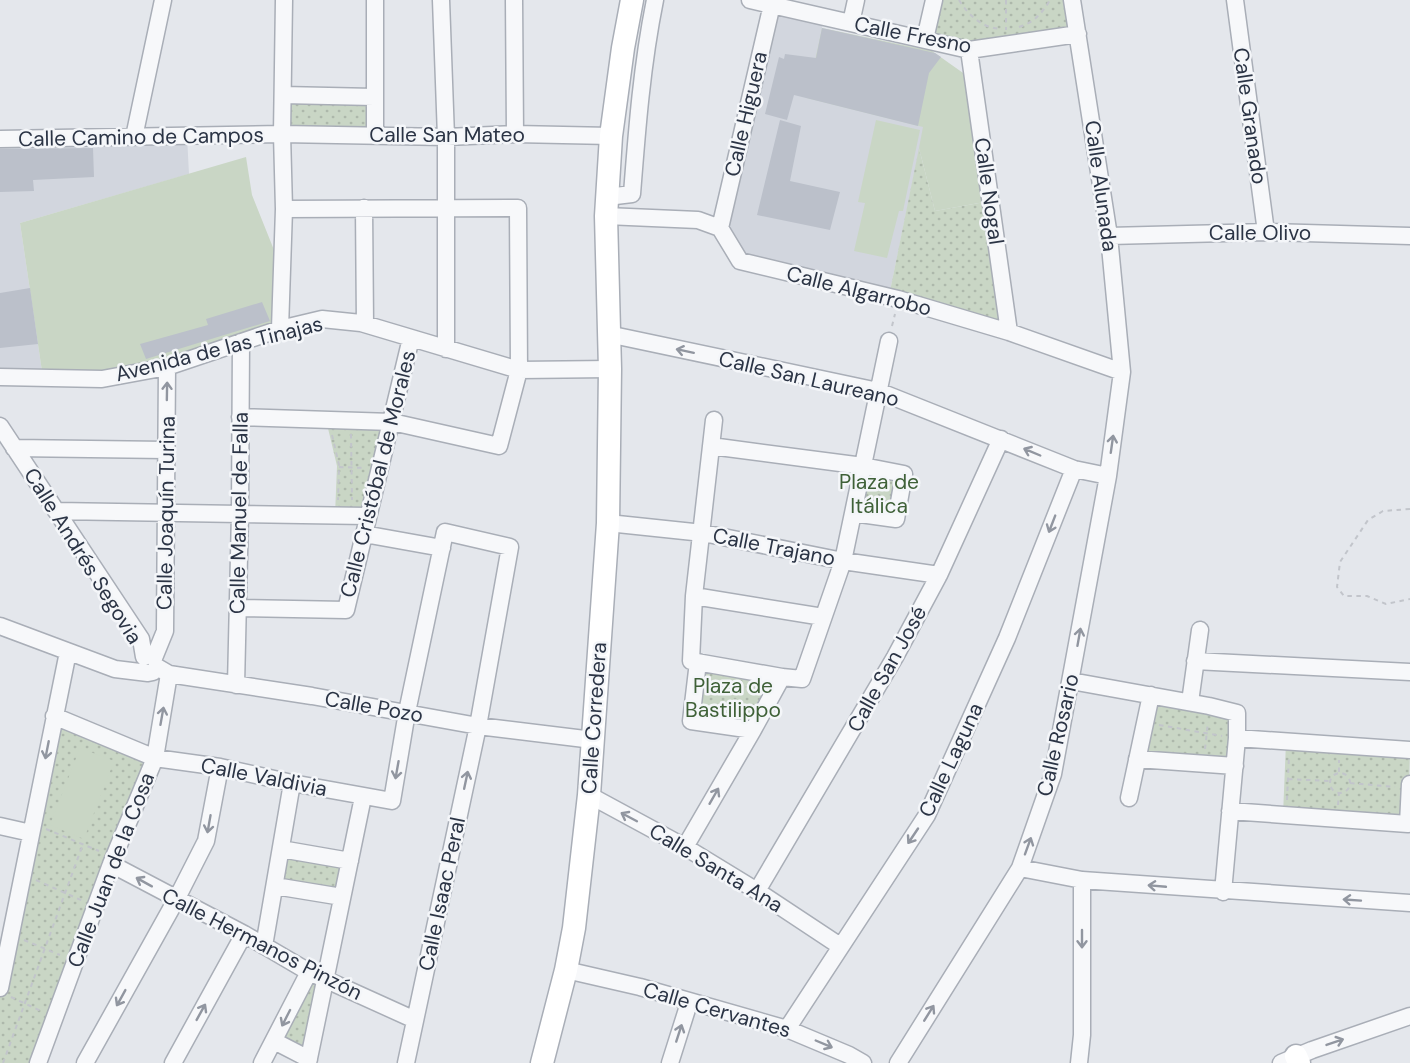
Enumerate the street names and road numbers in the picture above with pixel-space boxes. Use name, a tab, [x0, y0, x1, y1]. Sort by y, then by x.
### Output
street label: Calle Fresno	[852, 10, 974, 60]
street label: Calle Granado	[1227, 46, 1273, 186]
street label: Calle Higuera	[718, 49, 774, 179]
street label: Calle Alunada	[1078, 119, 1124, 253]
street label: Calle Camino de Campos	[18, 121, 264, 153]
street label: Calle San Mateo	[369, 121, 525, 149]
street label: Calle Nogal	[968, 136, 1010, 246]
street label: Calle Olivo	[1209, 219, 1311, 247]
street label: Calle Algarrobo	[784, 259, 934, 323]
street label: Avenida de las Tinajas	[112, 310, 326, 388]
street label: Calle San Laureano	[716, 345, 902, 413]
street label: Calle Cristóbal de Morales	[334, 348, 422, 600]
street label: Calle Manuel de Falla	[223, 412, 255, 614]
street label: Calle Joaquín Turina	[150, 416, 182, 610]
street label: Calle Andrés Segovia	[17, 463, 149, 649]
street label: Calle Trajano	[710, 521, 838, 573]
street label: Calle San José	[841, 601, 933, 737]
street label: Calle Corredera	[575, 641, 613, 795]
street label: Calle Rosario	[1030, 671, 1086, 799]
street label: Calle Pozo	[323, 685, 425, 729]
street label: Calle Laguna	[912, 698, 990, 822]
street label: Calle Valdivia	[198, 751, 330, 803]
street label: Calle Juan de la Cosa	[61, 768, 161, 972]
street label: Calle Isaac Peral	[412, 814, 472, 974]
street label: Calle Santa Ana	[644, 817, 788, 919]
street label: Calle Hermanos Pinzón	[157, 881, 367, 1007]
street label: Calle Cervantes	[640, 976, 794, 1044]

